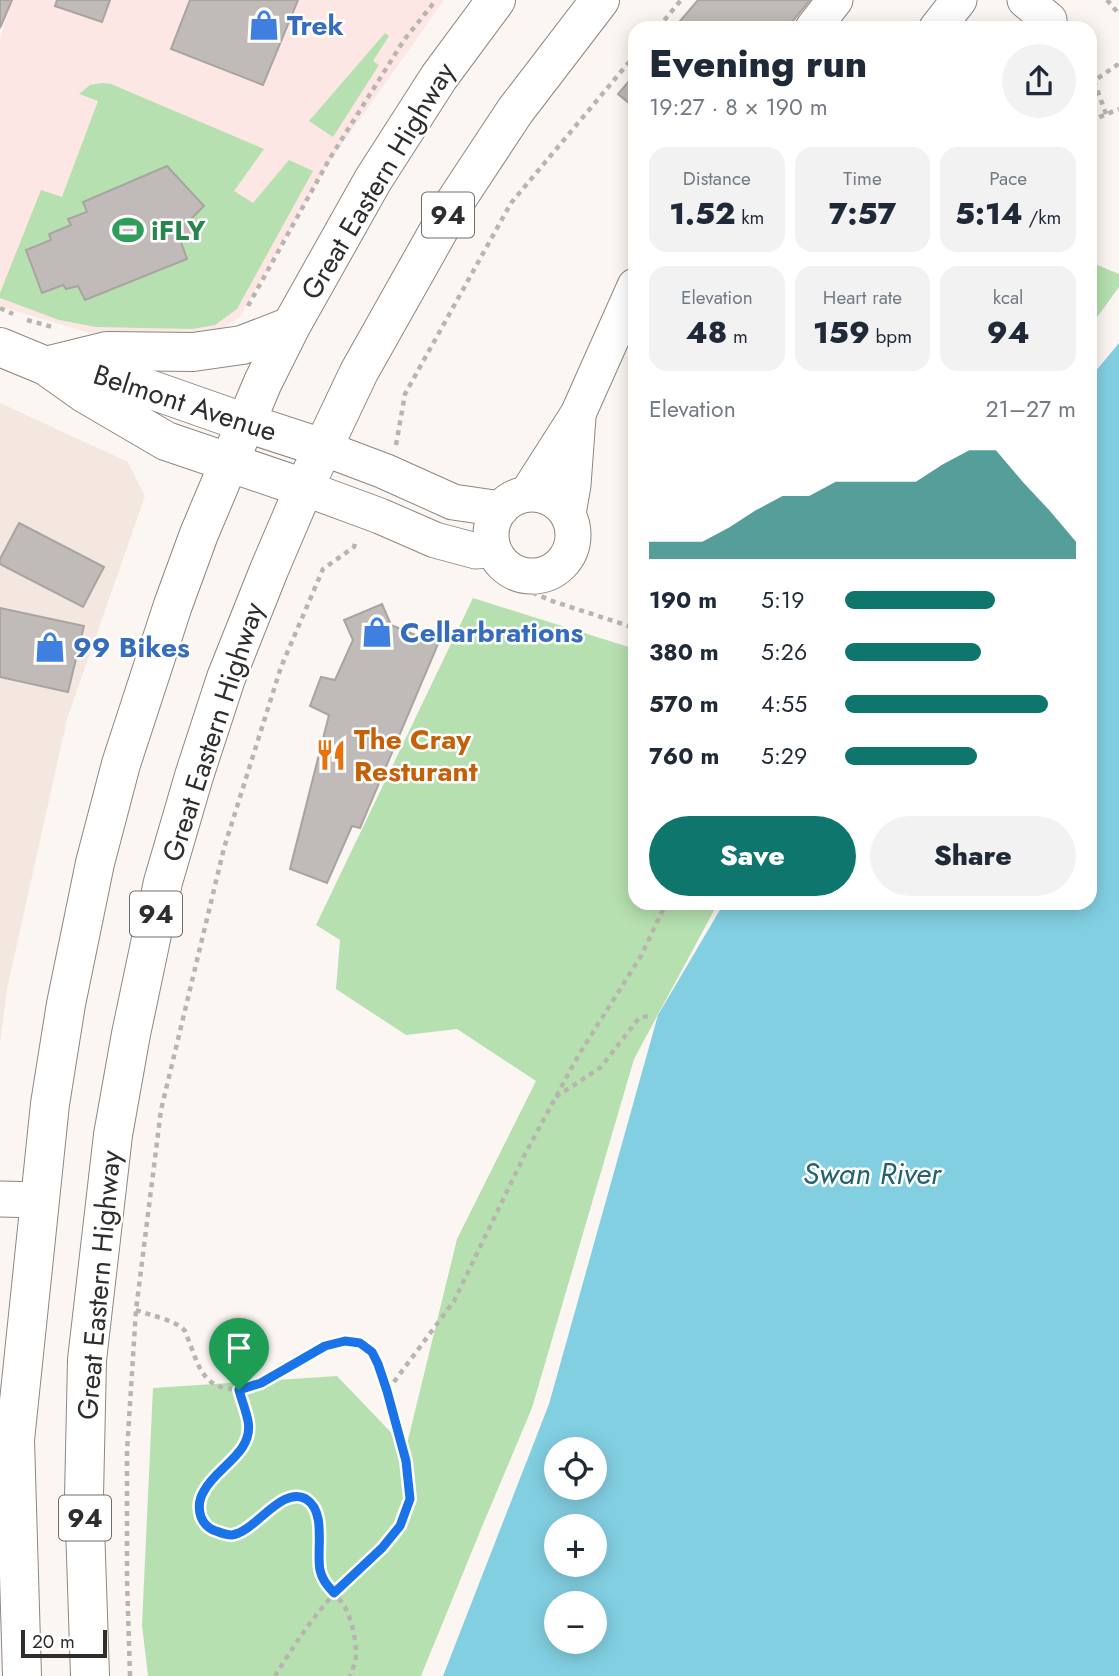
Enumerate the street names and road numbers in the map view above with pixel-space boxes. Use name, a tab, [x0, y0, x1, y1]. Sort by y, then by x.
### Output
street label: Great Eastern Highway	[291, 54, 466, 307]
road number: 94	[422, 192, 474, 238]
street label: Belmont Avenue	[88, 354, 282, 452]
street label: Great Eastern Highway	[152, 596, 274, 867]
road number: 94	[130, 892, 182, 937]
street label: Great Eastern Highway	[67, 1148, 131, 1421]
road number: 94	[59, 1496, 111, 1540]

